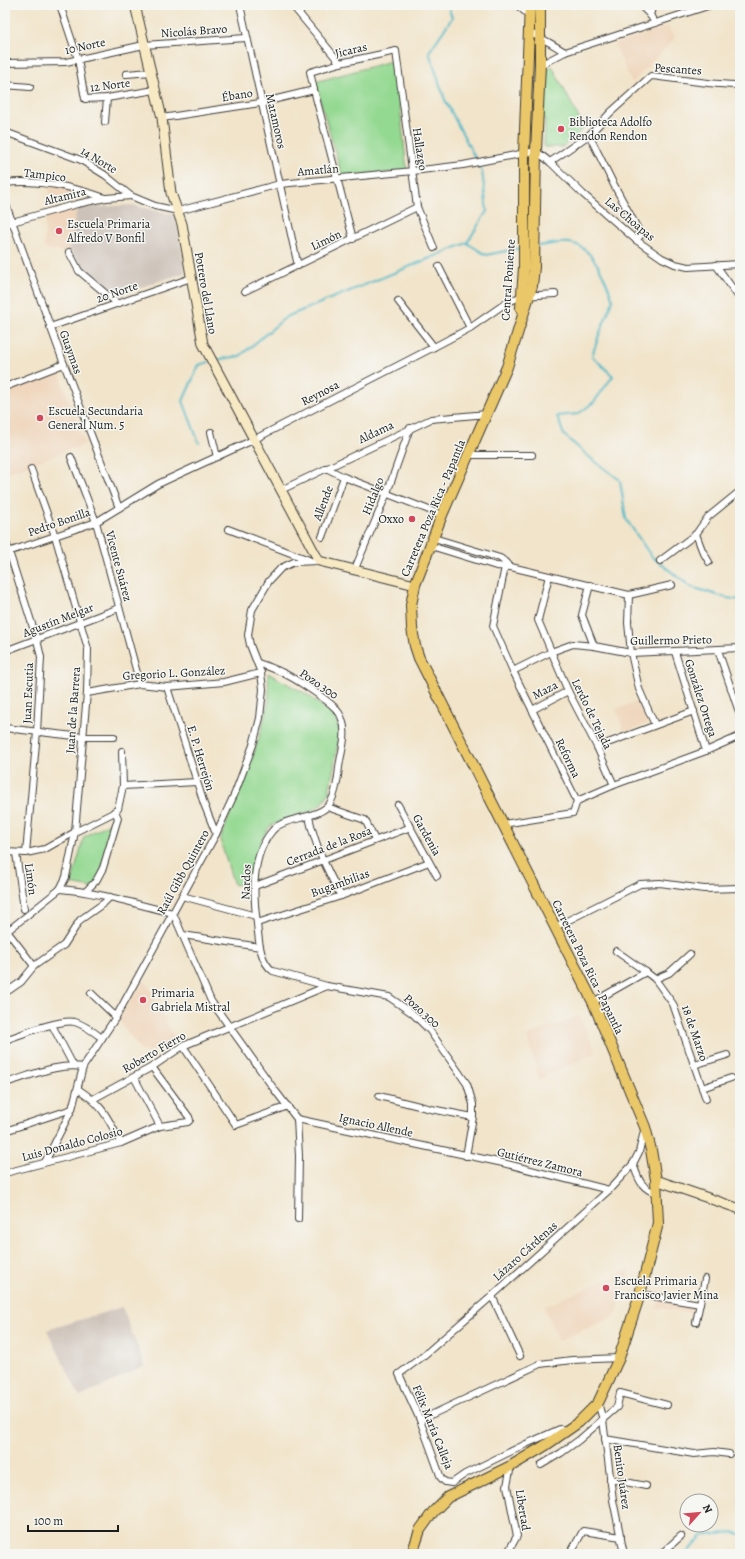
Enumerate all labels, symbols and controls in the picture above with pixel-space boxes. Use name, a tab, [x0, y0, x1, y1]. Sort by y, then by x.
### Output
street label: Nicolás Bravo	[160, 21, 228, 41]
street label: 10 Norte	[63, 34, 107, 58]
street label: Jicaras	[333, 39, 369, 61]
street label: Pescantes	[654, 59, 702, 79]
street label: 12 Norte	[89, 75, 131, 95]
street label: Ébano	[220, 85, 254, 105]
street label: Matamoros	[262, 92, 290, 150]
place label: Biblioteca Adolfo Rendon Rendon	[569, 114, 652, 144]
marker: Biblioteca Adolfo Rendon Rendon	[556, 124, 566, 134]
street label: Hallazgo	[409, 126, 431, 172]
street label: 14 Norte	[78, 143, 120, 177]
street label: Amatlán	[296, 160, 340, 180]
street label: Tampico	[23, 164, 67, 186]
street label: Altamira	[41, 183, 88, 209]
street label: Las Choapas	[601, 193, 659, 245]
place label: Escuela Primaria Alfredo V Bonfil	[66, 216, 151, 246]
marker: Escuela Primaria Alfredo V Bonfil	[54, 226, 64, 236]
street label: Limón	[308, 226, 344, 254]
street label: Central Poniente	[497, 239, 519, 321]
street label: Potrero del Llano	[191, 251, 221, 335]
street label: 20 Norte	[94, 277, 140, 307]
street label: Guaymas	[56, 328, 86, 376]
street label: Reynosa	[298, 376, 342, 409]
place label: Escuela Secundaria General Num. 5	[48, 403, 143, 433]
marker: Escuela Secundaria General Num. 5	[35, 413, 45, 423]
street label: Aldama	[355, 417, 397, 448]
street label: Carretera Poza Rica - Papantla	[397, 436, 469, 579]
street label: Hidalgo	[358, 475, 388, 517]
street label: Allende	[309, 483, 337, 524]
street label: Pedro Bonilla	[26, 504, 93, 540]
place label: Oxxo	[379, 511, 404, 527]
marker: Oxxo	[407, 514, 417, 524]
street label: Vicente Suárez	[102, 528, 136, 603]
street label: Agustín Melgar	[19, 599, 96, 641]
street label: Guillermo Prieto	[630, 631, 712, 649]
street label: González Ortega	[681, 657, 721, 739]
street label: Juan Escutia	[19, 662, 37, 724]
street label: Gregorio L. González	[122, 662, 226, 684]
street label: Pozo 300	[296, 665, 342, 703]
street label: Juan de la Barrera	[62, 666, 84, 754]
street label: Maza	[529, 676, 561, 703]
street label: Lerdo de Tejada	[568, 676, 616, 752]
street label: E. P. Herrejón	[183, 723, 219, 793]
street label: Reforma	[552, 736, 585, 781]
street label: Gardenia	[409, 811, 445, 859]
street label: Cerrada de la Rosa	[284, 822, 374, 870]
street label: Raúl Gibb Quintero	[153, 827, 213, 917]
street label: Limón	[21, 862, 41, 896]
street label: Nardos	[237, 864, 255, 900]
street label: Bugambilias	[308, 865, 372, 901]
street label: Carretera Poza Rica - Papantla	[548, 897, 628, 1037]
place label: Primaria Gabriela Mistral	[151, 985, 230, 1015]
street label: Pozo 300	[400, 990, 444, 1032]
marker: Primaria Gabriela Mistral	[138, 995, 148, 1005]
street label: 18 de Marzo	[678, 1003, 712, 1063]
street label: Roberto Fierro	[119, 1027, 189, 1077]
street label: Ignacio Allende	[337, 1109, 415, 1141]
street label: Luis Donaldo Colosio	[20, 1123, 124, 1165]
street label: Gutiérrez Zamora	[495, 1144, 585, 1180]
street label: Lázaro Cárdenas	[489, 1218, 561, 1284]
place label: Escuela Primaria Francisco Javier Mina	[614, 1273, 719, 1303]
marker: Escuela Primaria Francisco Javier Mina	[601, 1283, 611, 1293]
street label: Félix María Calleja	[409, 1382, 457, 1472]
street label: Benito Juárez	[610, 1443, 634, 1511]
street label: Libertad	[512, 1488, 534, 1532]
north arrow	[679, 1493, 719, 1533]
text: N	[699, 1502, 716, 1516]
scale bar	[28, 1507, 118, 1533]
text: 100 m	[34, 1513, 63, 1529]

